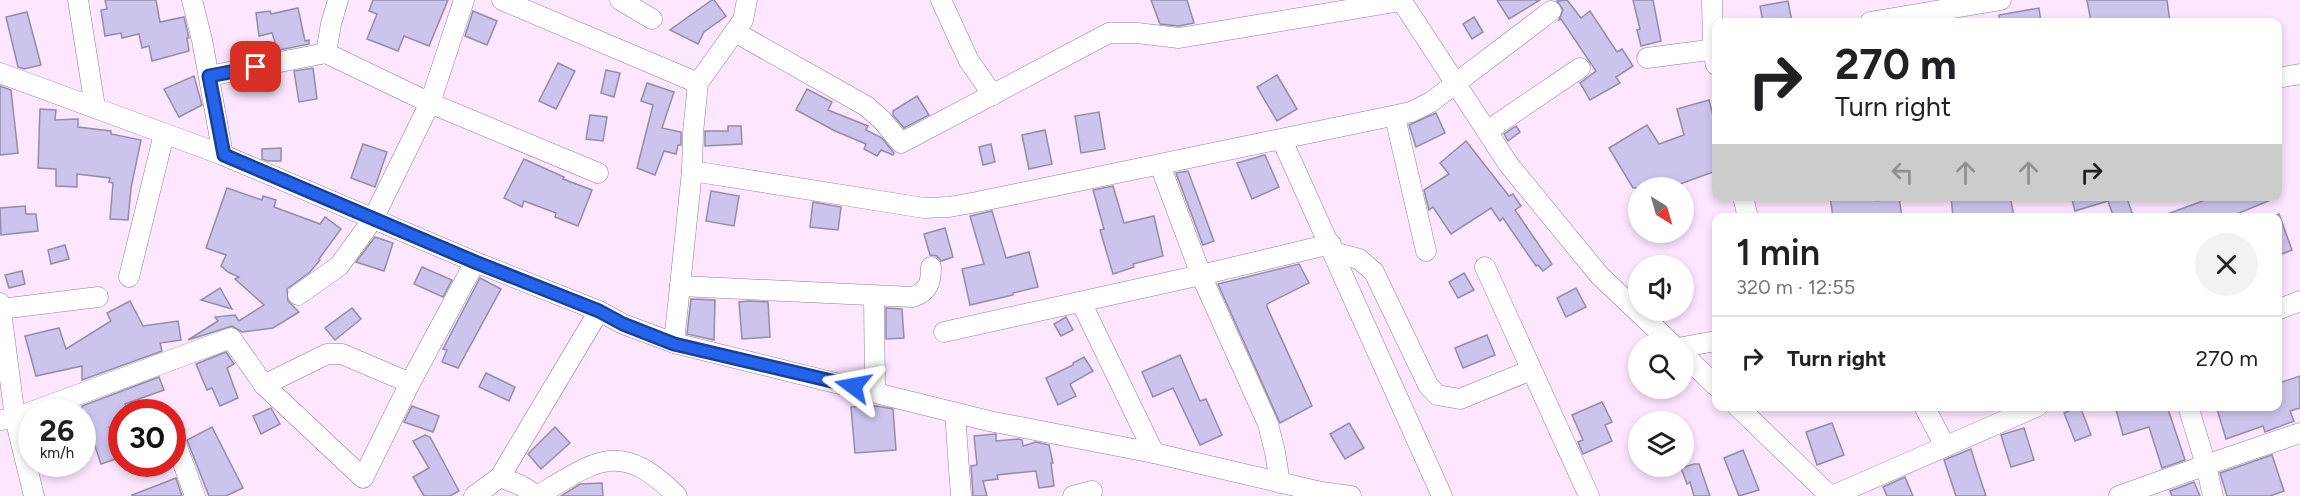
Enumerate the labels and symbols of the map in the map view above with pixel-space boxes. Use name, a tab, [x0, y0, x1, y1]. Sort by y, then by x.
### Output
pin	[230, 41, 281, 92]
north arrow	[1628, 177, 1694, 243]
position arrow	[821, 354, 885, 418]
speed limit sign: 30	[108, 399, 186, 477]

